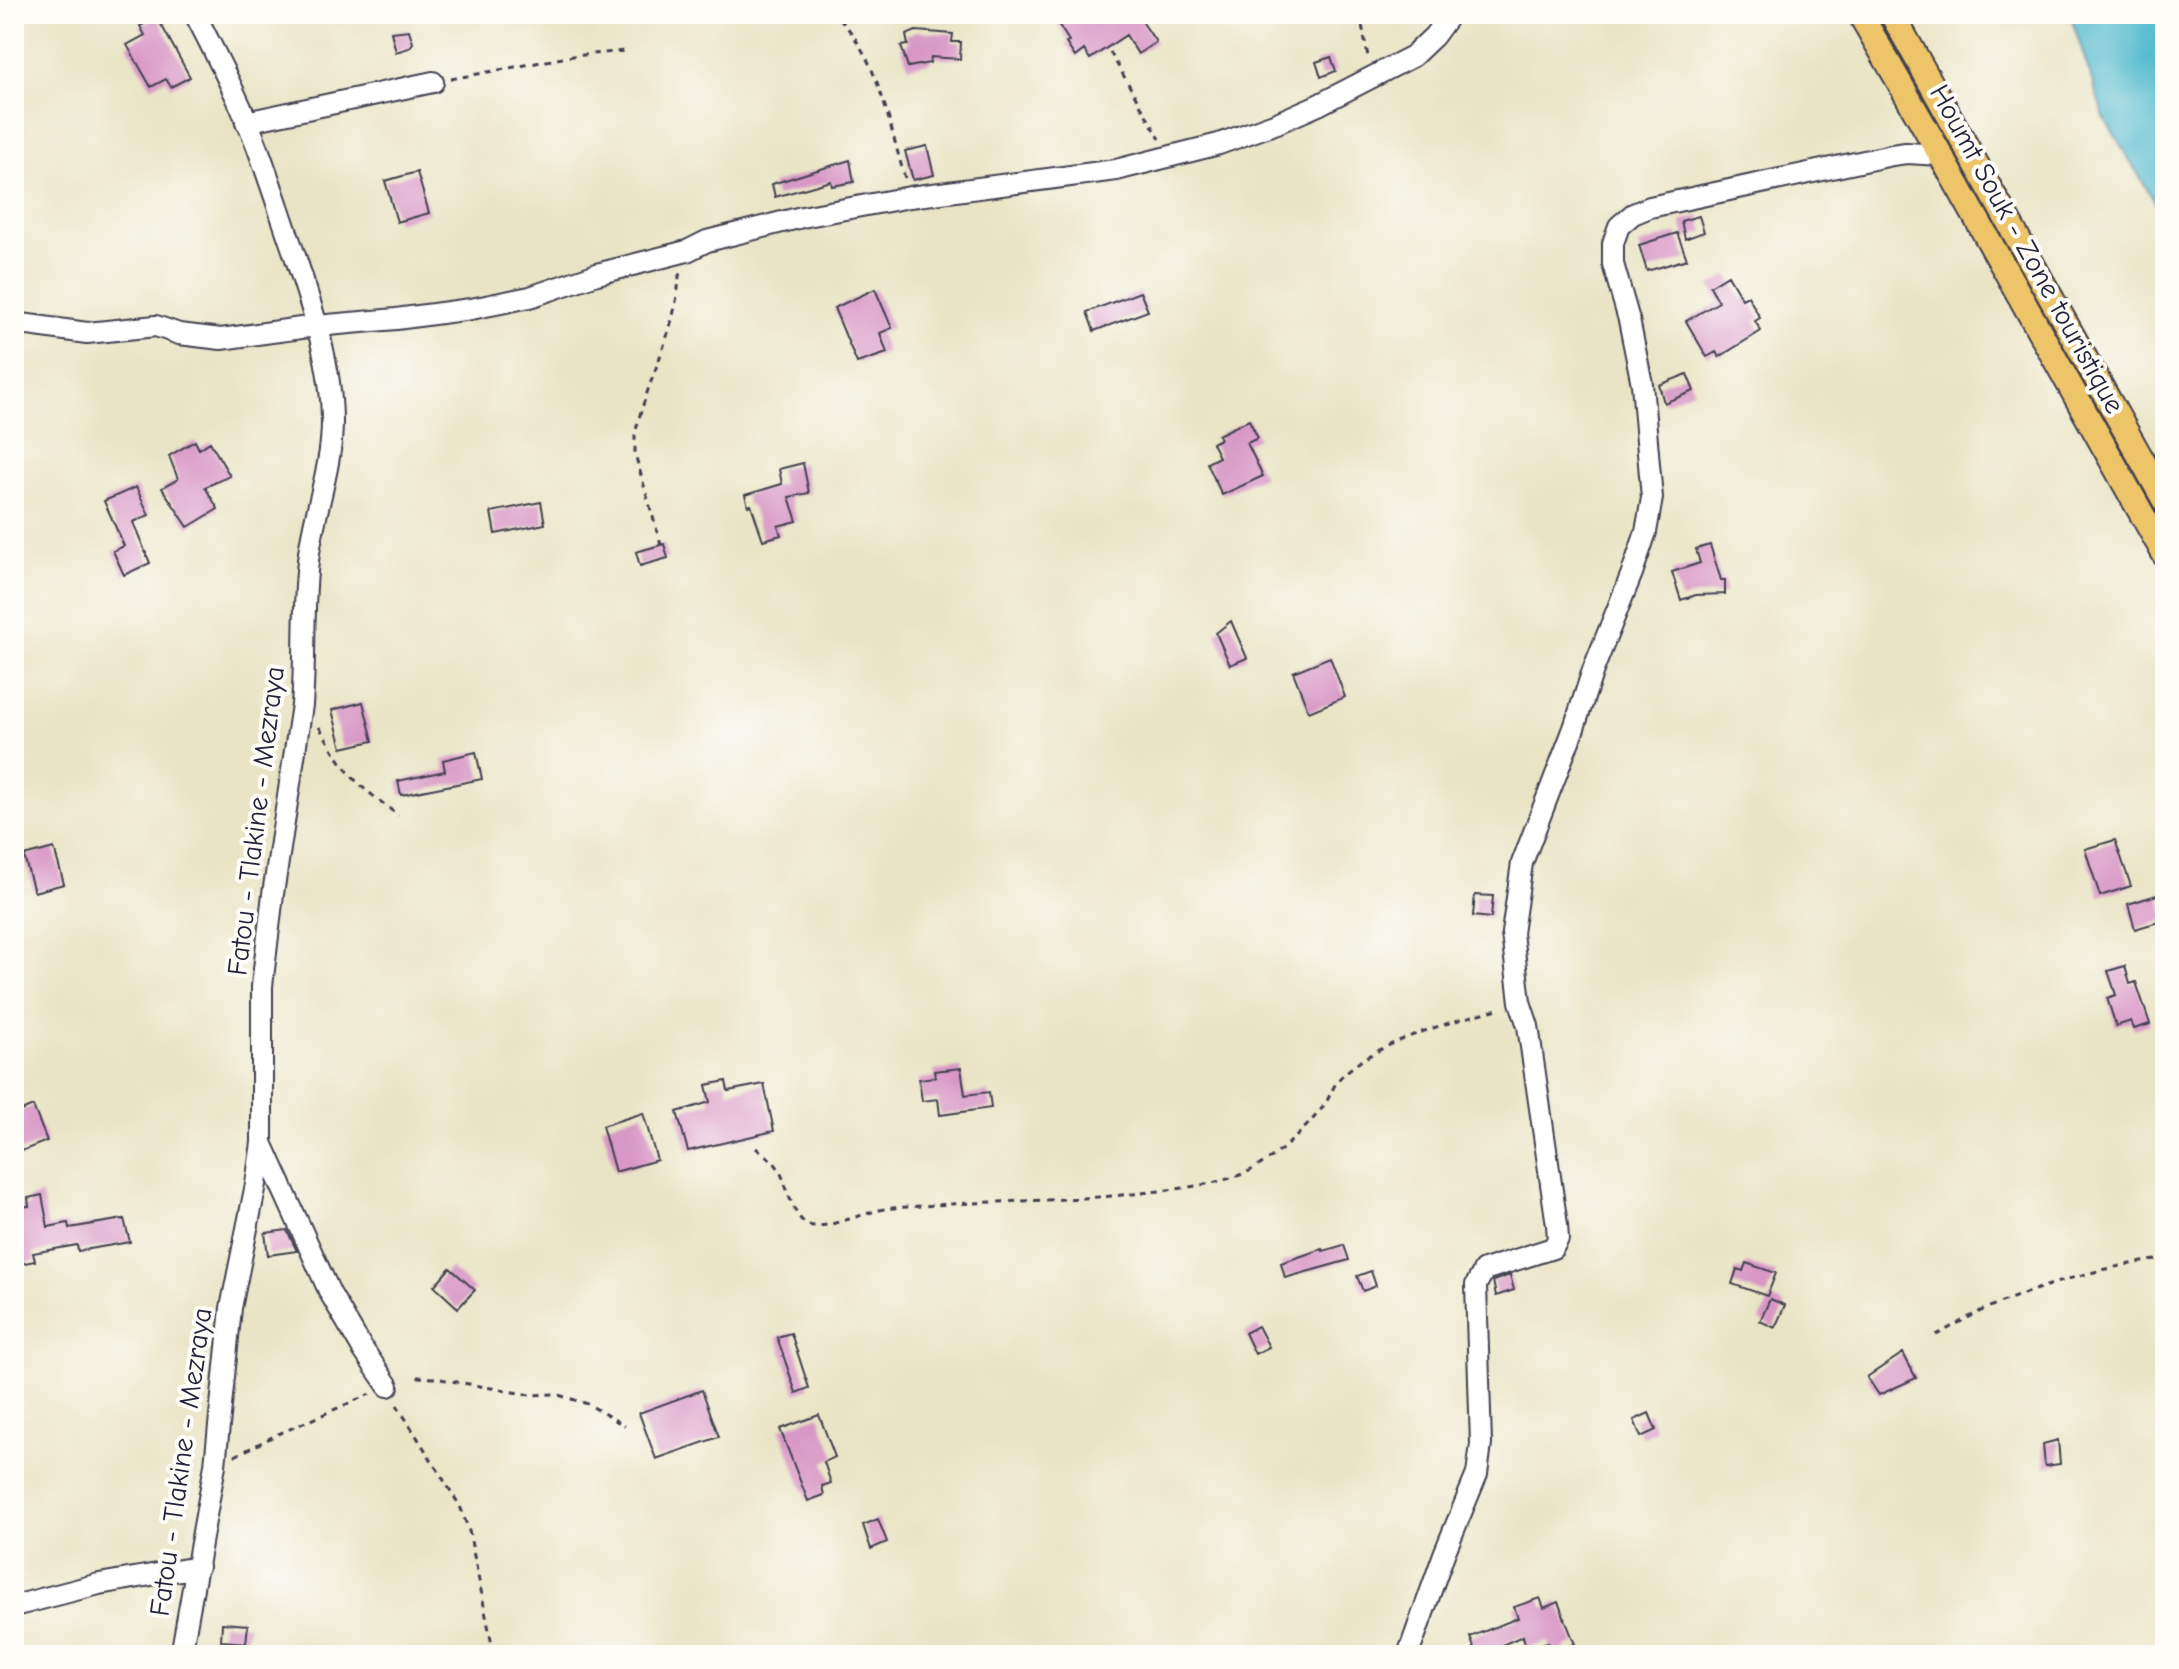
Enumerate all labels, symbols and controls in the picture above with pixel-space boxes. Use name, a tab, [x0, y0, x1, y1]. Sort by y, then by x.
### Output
street label: Houmt Souk - Zone touristique	[1923, 79, 2131, 419]
street label: Fatou - Tlakine - Mezraya	[221, 665, 291, 977]
street label: Fatou - Tlakine - Mezraya	[144, 1306, 218, 1618]

